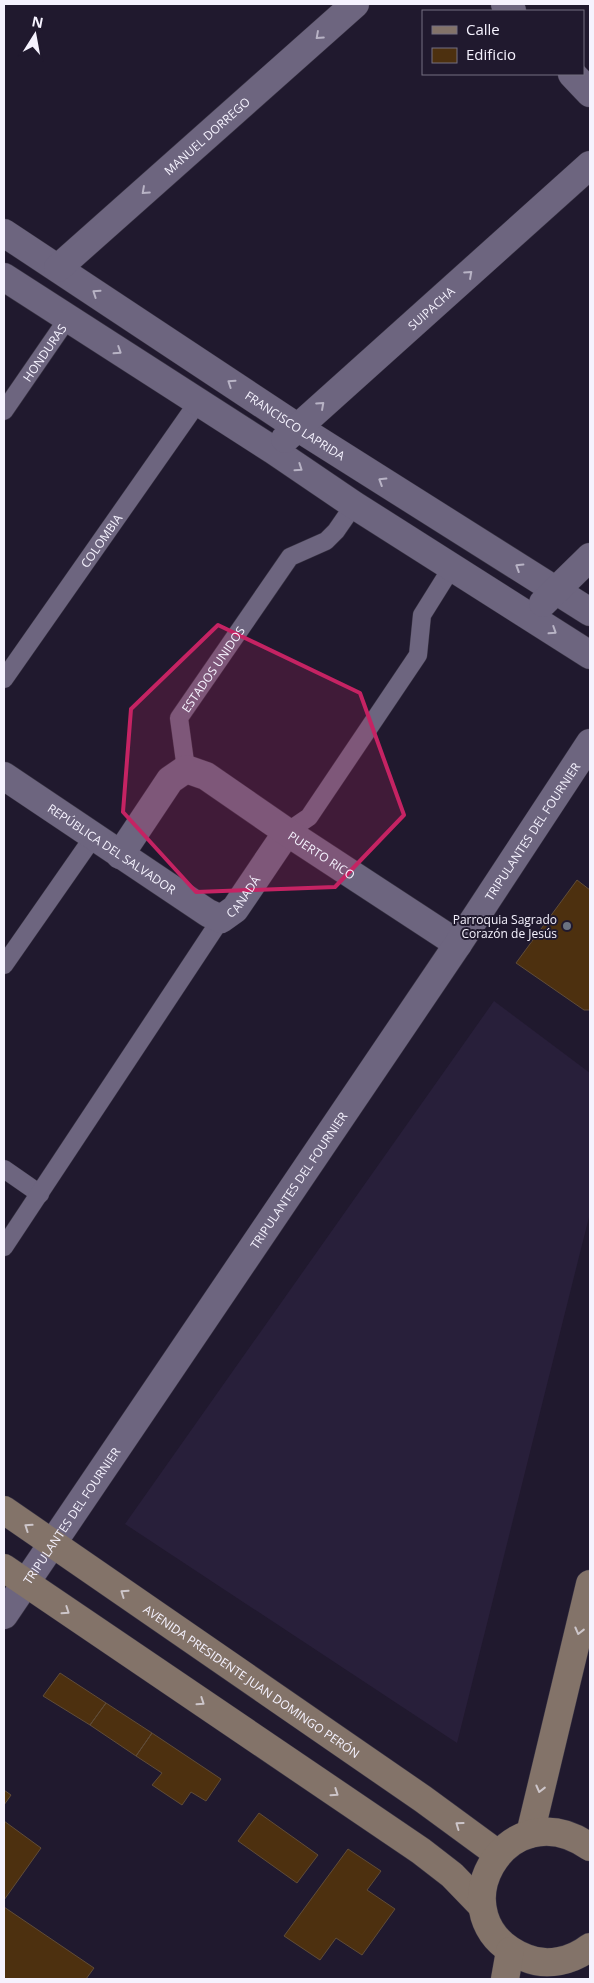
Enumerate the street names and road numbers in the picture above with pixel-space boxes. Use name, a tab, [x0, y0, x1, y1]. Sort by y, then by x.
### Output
street label: MANUEL DORREGO	[160, 93, 253, 179]
street label: SUIPACHA	[404, 282, 458, 334]
street label: HONDURAS	[18, 320, 70, 385]
street label: FRANCISCO LAPRIDA	[242, 387, 349, 464]
street label: COLOMBIA	[76, 510, 126, 571]
street label: ESTADOS UNIDOS	[177, 623, 248, 715]
street label: TRIPULANTES DEL FOURNIER	[480, 758, 584, 904]
street label: REPÚBLICA DEL SALVADOR	[44, 799, 180, 898]
street label: PUERTO RICO	[285, 827, 359, 883]
street label: CANADÁ	[222, 872, 264, 921]
street label: TRIPULANTES DEL FOURNIER	[246, 1108, 351, 1252]
street label: TRIPULANTES DEL FOURNIER	[19, 1443, 124, 1588]
street label: AVENIDA PRESIDENTE JUAN DOMINGO PERÓN	[140, 1600, 363, 1762]

